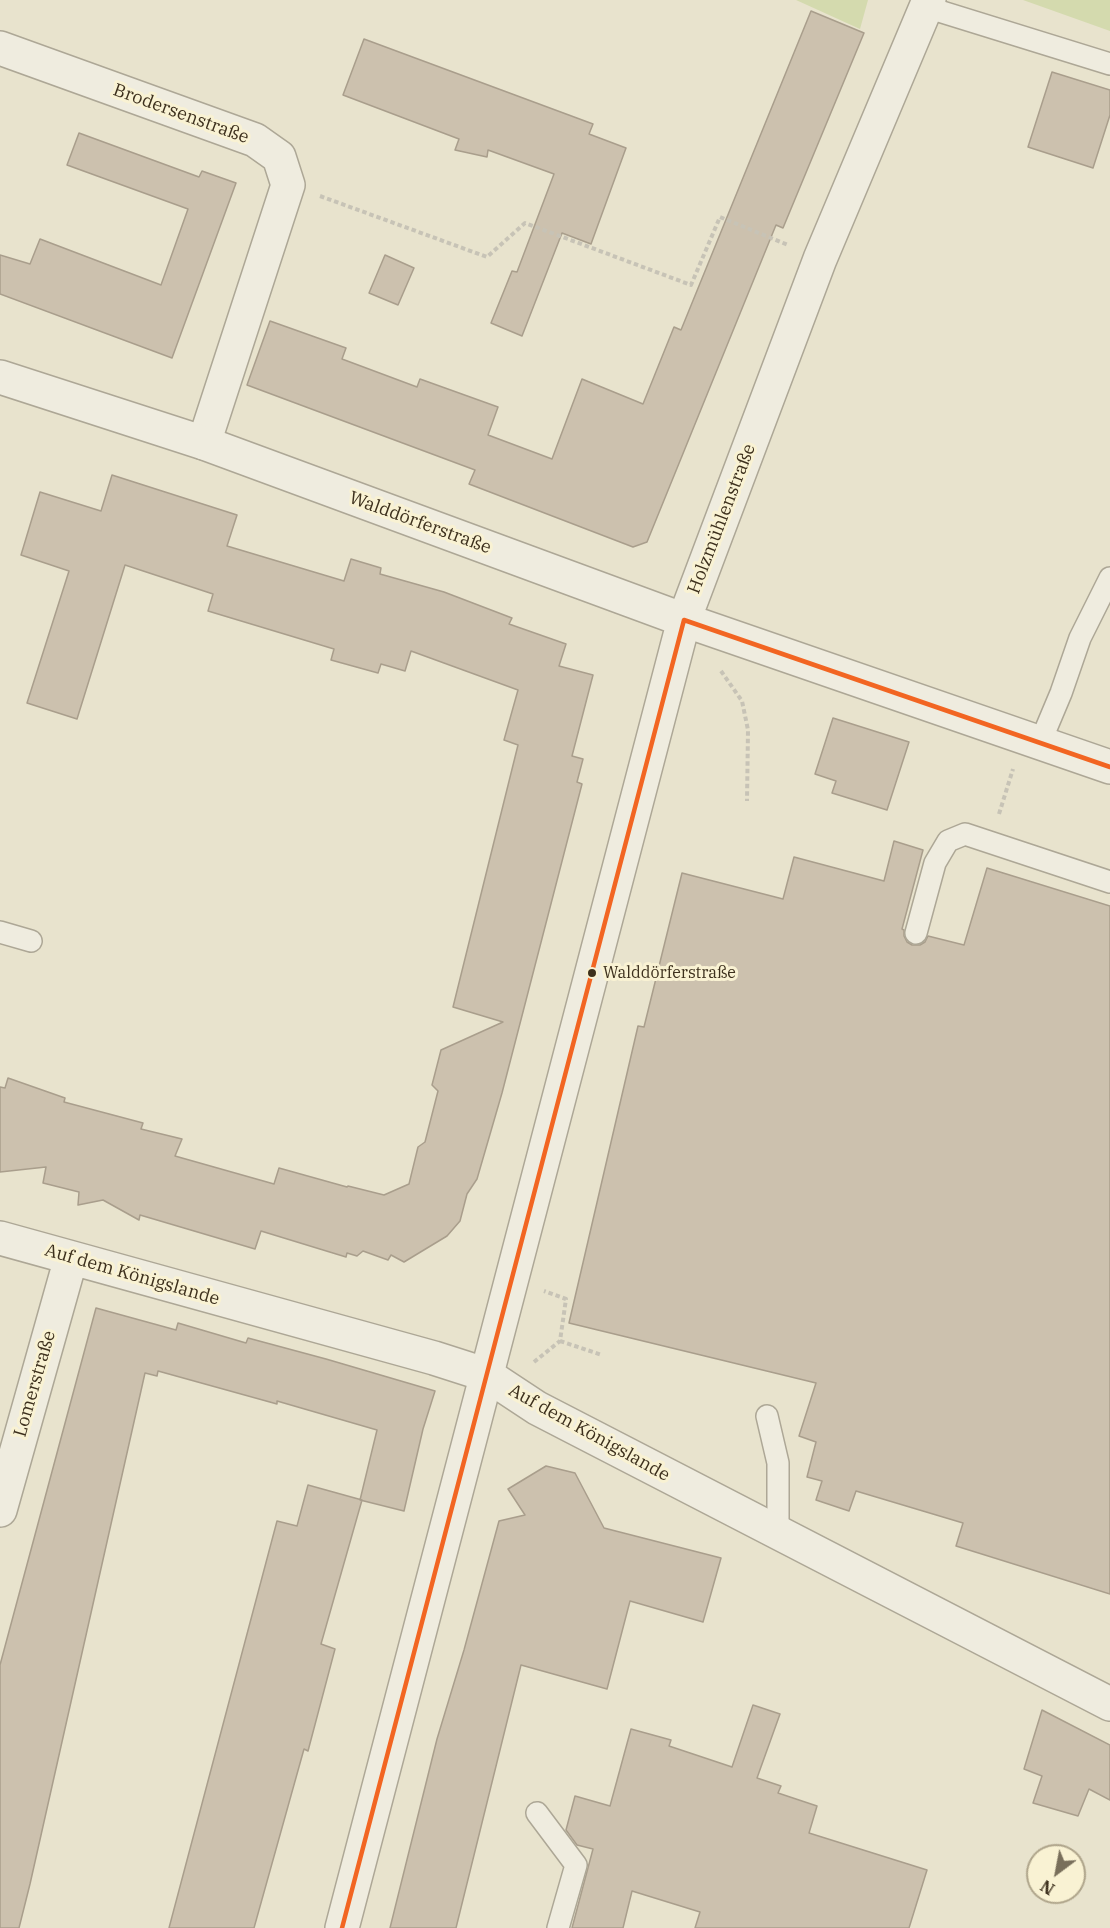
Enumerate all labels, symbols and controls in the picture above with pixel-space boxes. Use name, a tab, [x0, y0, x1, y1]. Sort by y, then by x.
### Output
street label: Brodersenstraße	[110, 79, 252, 149]
street label: Holzmühlenstraße	[683, 441, 761, 597]
street label: Walddörferstraße	[346, 487, 494, 559]
place label: Walddörferstraße	[603, 963, 736, 983]
marker: Walddörferstraße	[586, 967, 598, 979]
street label: Auf dem Königslande	[42, 1240, 222, 1310]
street label: Lomerstraße	[10, 1328, 60, 1440]
street label: Auf dem Königslande	[505, 1380, 673, 1486]
north arrow	[1026, 1844, 1086, 1904]
text: N	[1037, 1876, 1058, 1899]

